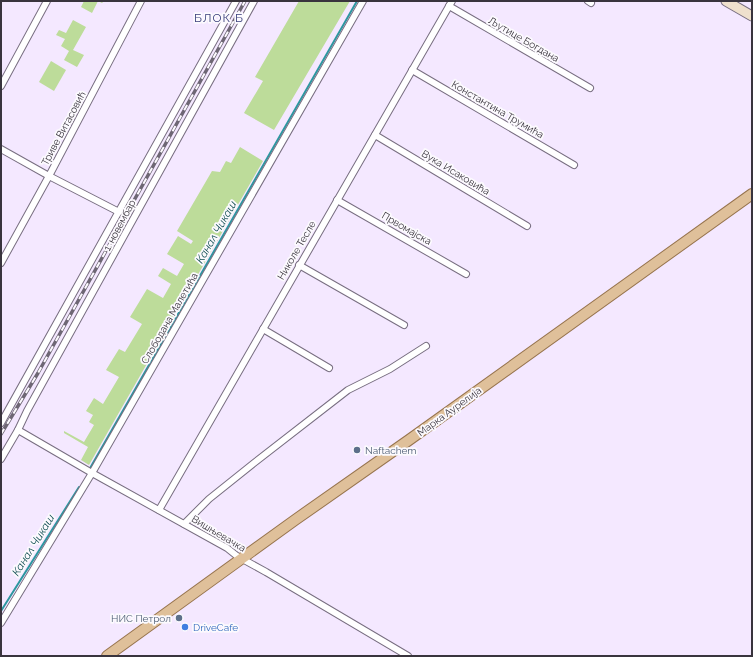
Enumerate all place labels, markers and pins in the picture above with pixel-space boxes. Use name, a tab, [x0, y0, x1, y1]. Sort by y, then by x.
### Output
marker: Naftachem	[352, 445, 362, 455]
place label: Naftachem	[365, 445, 417, 456]
place label: НИС Петрол	[111, 613, 171, 624]
marker: НИС Петрол	[174, 613, 184, 623]
marker: DriveCafe	[180, 622, 190, 632]
place label: DriveCafe	[193, 622, 238, 633]

